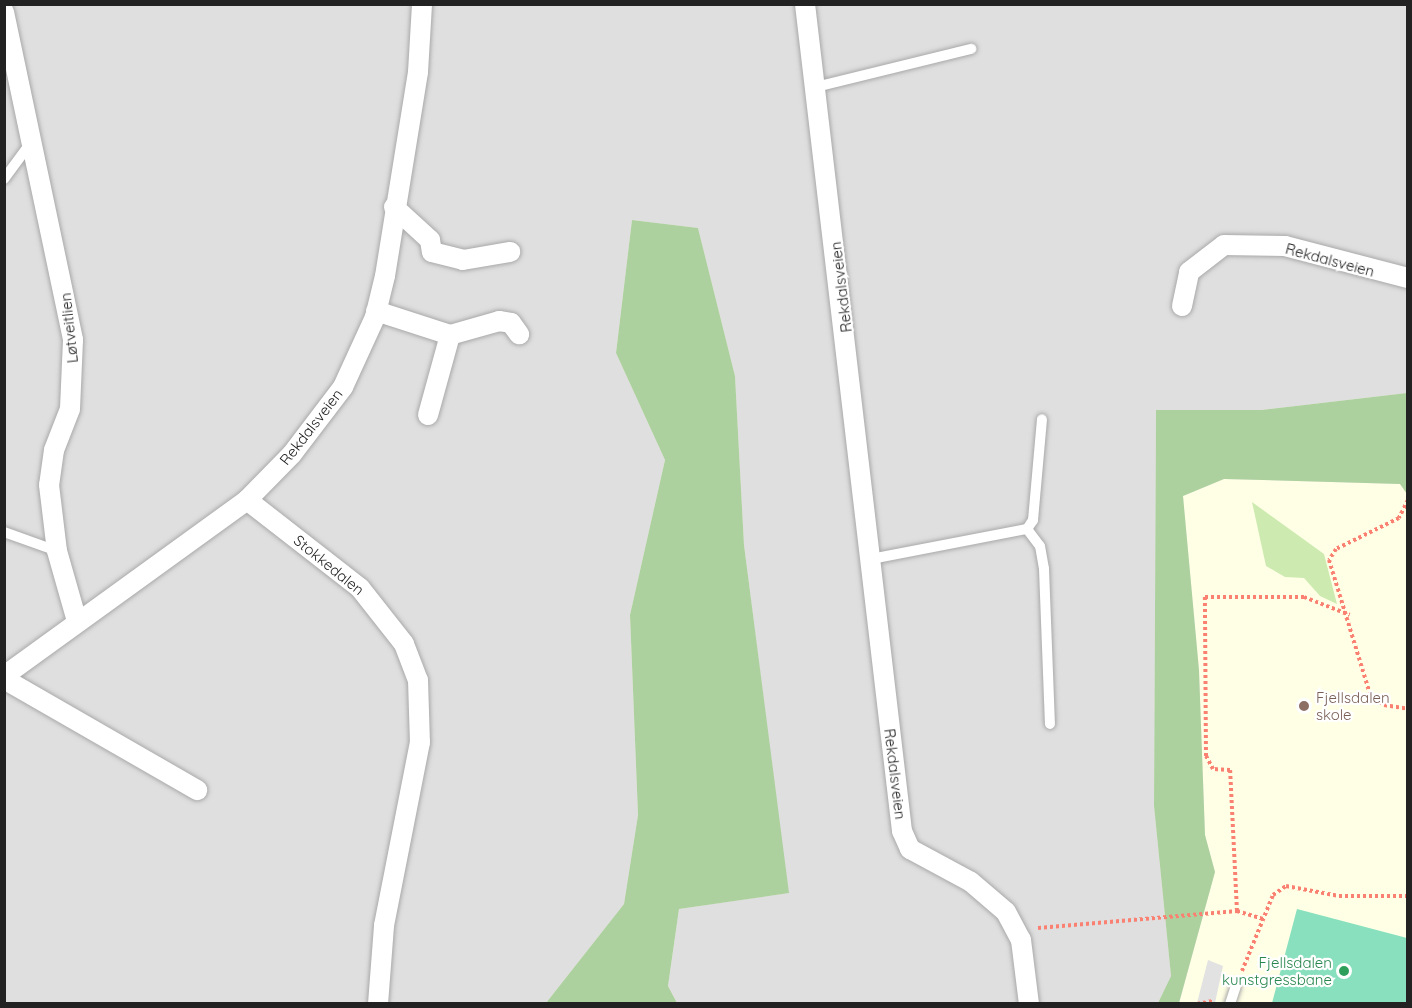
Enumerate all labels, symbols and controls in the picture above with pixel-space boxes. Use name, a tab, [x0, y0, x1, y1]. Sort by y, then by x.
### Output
street label: Rekdalsveien	[1283, 239, 1377, 281]
street label: Rekdalsveien	[826, 240, 856, 334]
street label: Løtveitlien	[56, 292, 82, 364]
street label: Rekdalsveien	[276, 385, 346, 469]
street label: Stokkedalen	[290, 531, 368, 599]
place label: Fjellsdalen skole	[1316, 688, 1390, 723]
marker: Fjellsdalen skole	[1297, 699, 1311, 713]
street label: Rekdalsveien	[880, 727, 910, 821]
place label: Fjellsdalen kunstgressbane	[1222, 953, 1332, 988]
marker: Fjellsdalen kunstgressbane	[1337, 964, 1351, 978]

